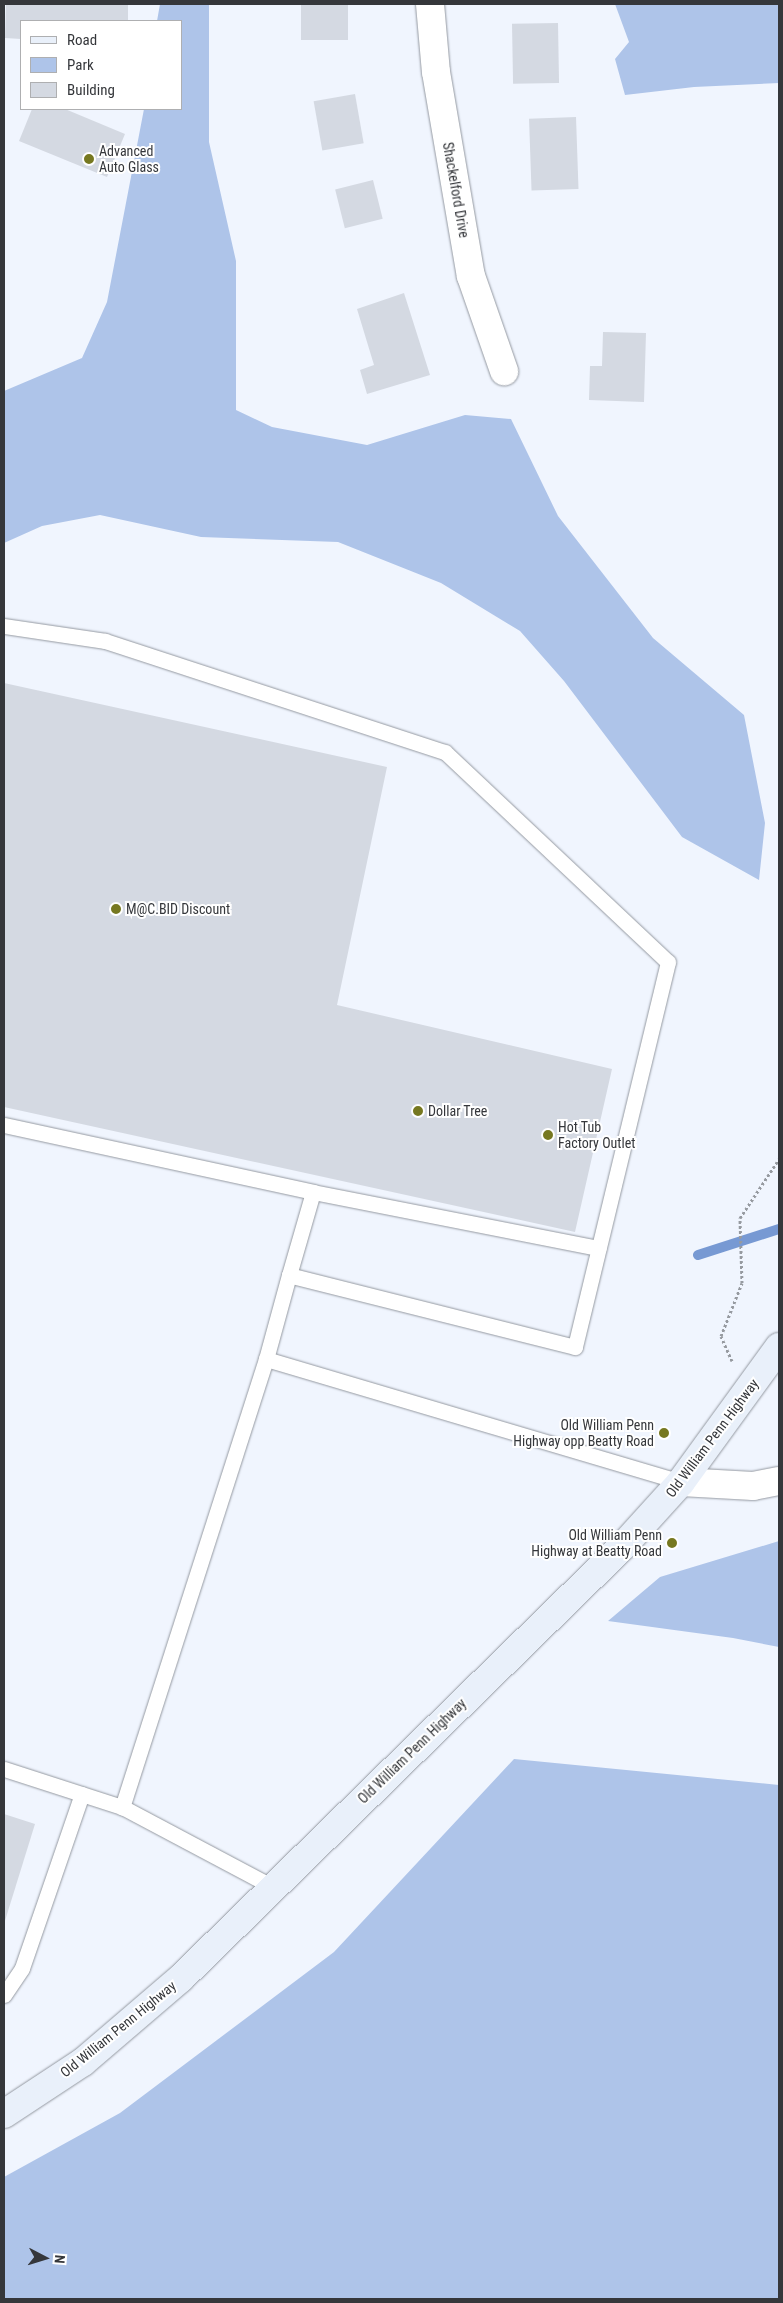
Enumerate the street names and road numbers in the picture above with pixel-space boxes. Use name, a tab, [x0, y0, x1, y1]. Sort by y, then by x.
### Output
street label: Shackelford Drive	[439, 141, 473, 239]
street label: Old William Penn Highway	[662, 1375, 762, 1501]
street label: Old William Penn Highway	[354, 1695, 470, 1807]
street label: Old William Penn Highway	[57, 1977, 179, 2081]

